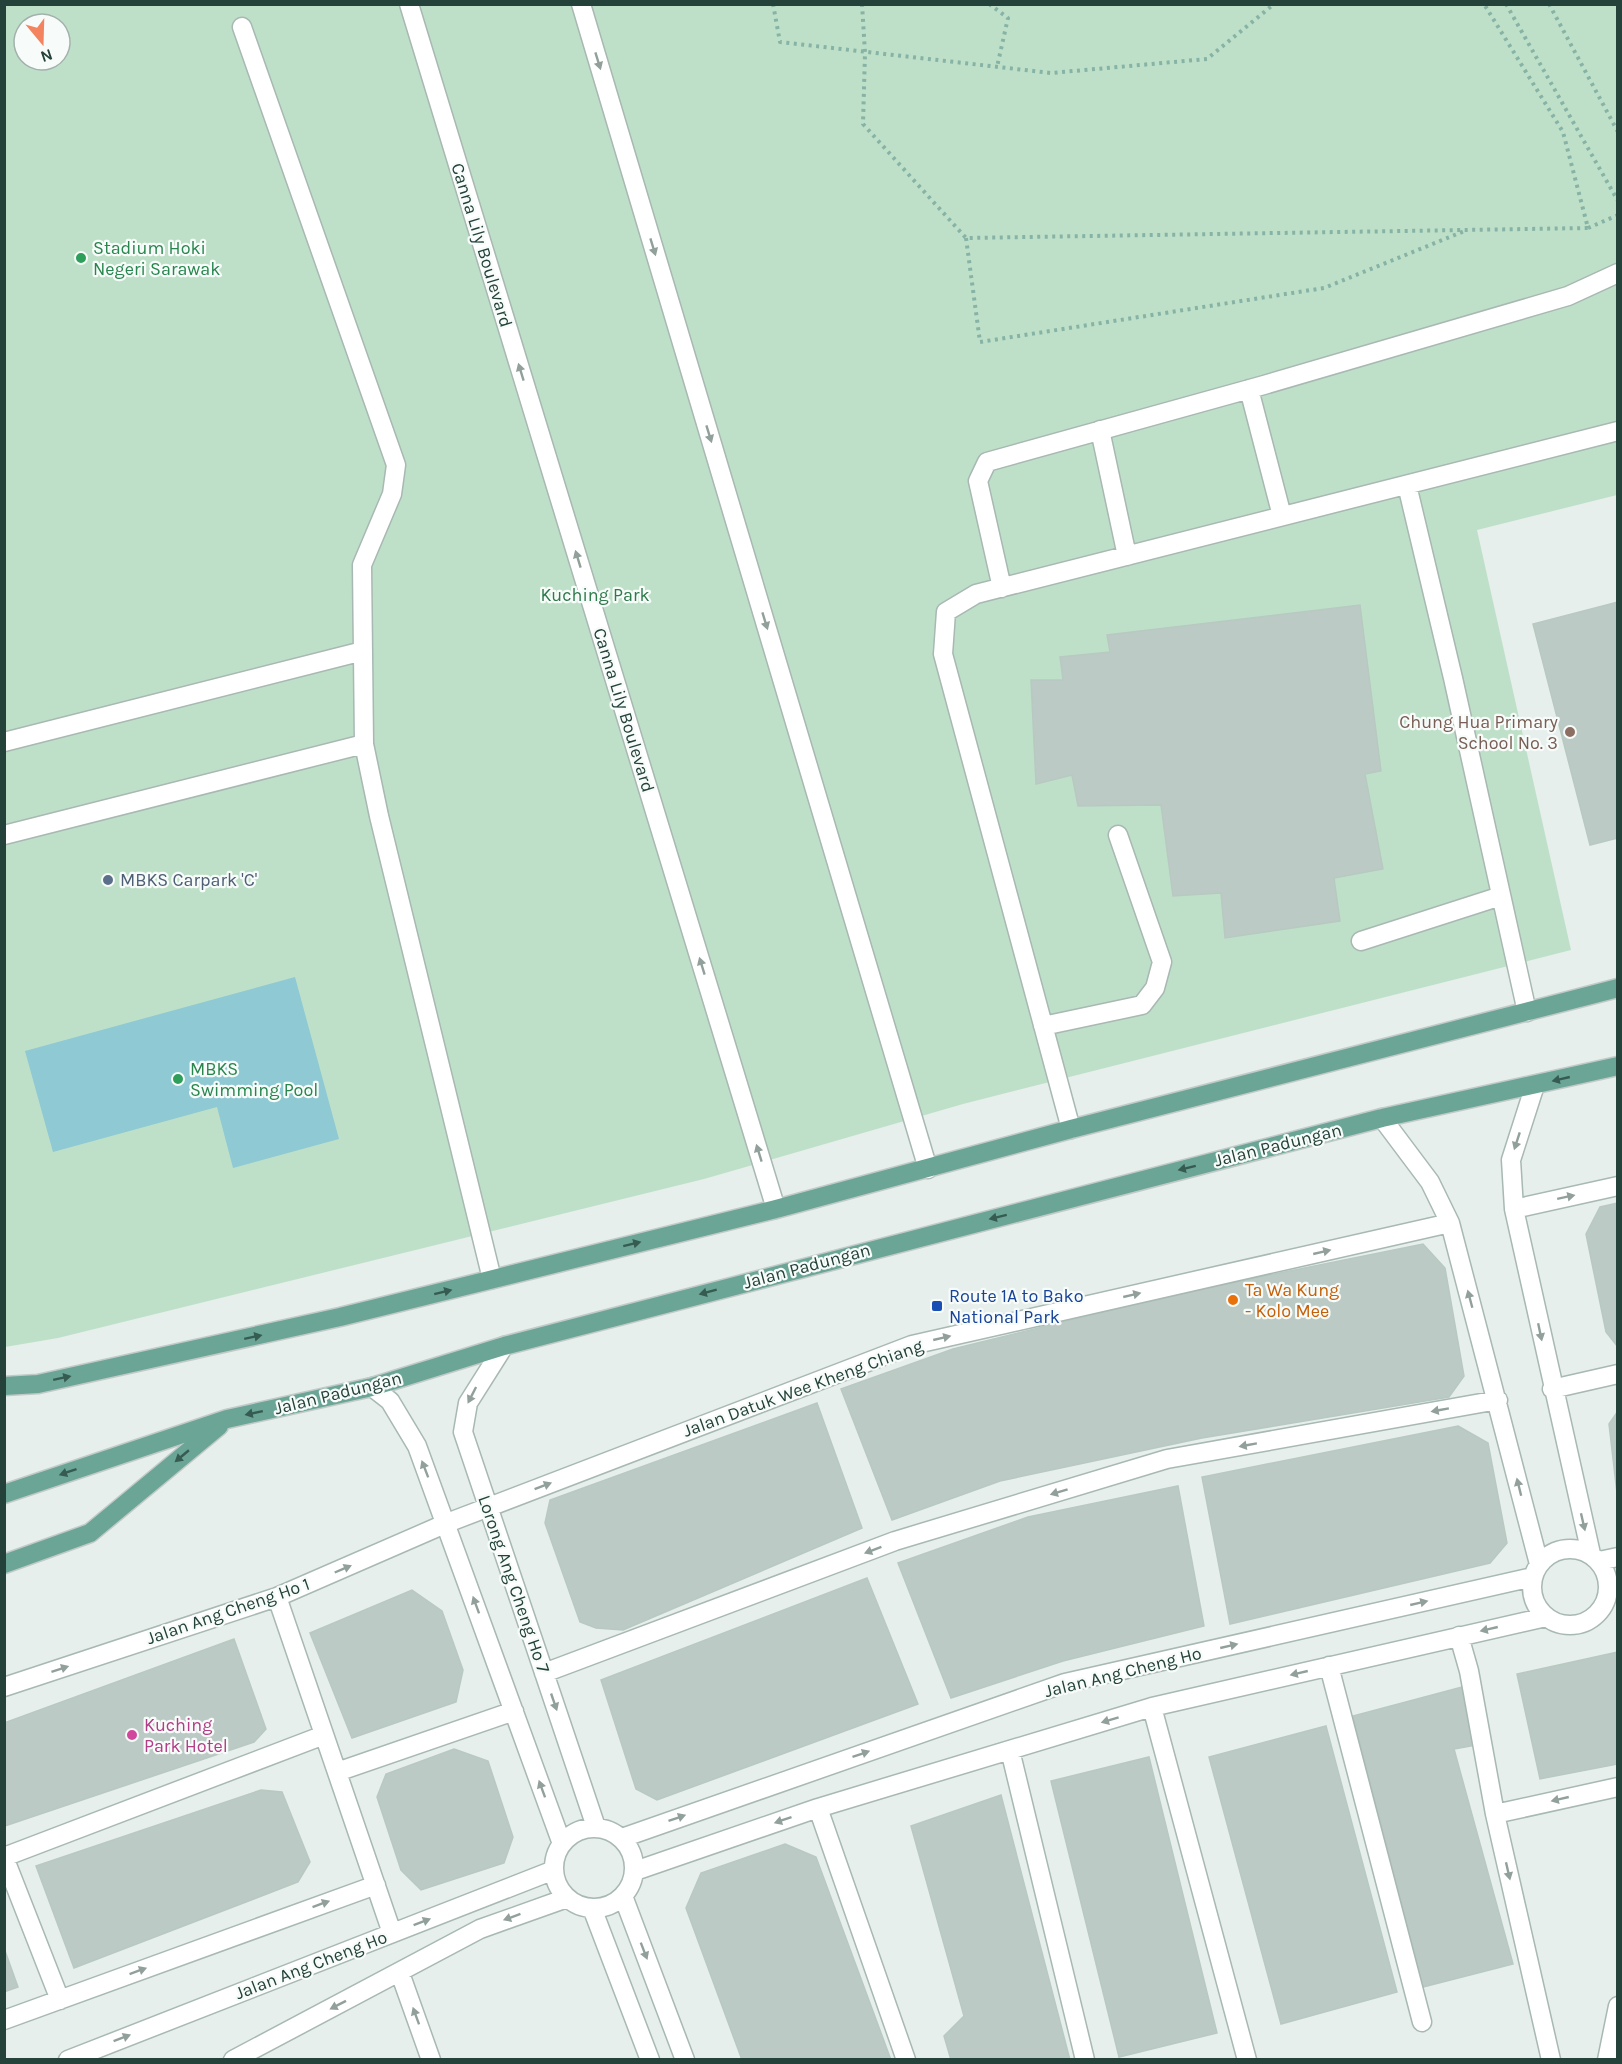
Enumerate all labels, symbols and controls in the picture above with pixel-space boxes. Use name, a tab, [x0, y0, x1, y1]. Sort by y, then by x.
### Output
north arrow	[12, 12, 72, 72]
text: N	[38, 45, 55, 67]
one-way arrow	[594, 52, 603, 70]
street label: Canna Lily Boulevard	[447, 160, 517, 330]
place label: Stadium Hoki Negeri Sarawak	[93, 237, 220, 280]
one-way arrow	[649, 238, 658, 256]
marker: Stadium Hoki Negeri Sarawak	[74, 251, 88, 265]
one-way arrow	[516, 363, 525, 381]
one-way arrow	[705, 425, 714, 443]
one-way arrow	[573, 549, 582, 567]
park label: Kuching Park	[540, 584, 650, 606]
one-way arrow	[761, 612, 770, 630]
street label: Canna Lily Boulevard	[589, 625, 659, 795]
place label: Chung Hua Primary School No. 3	[1399, 711, 1559, 754]
marker: Chung Hua Primary School No. 3	[1563, 725, 1577, 739]
place label: MBKS Carpark 'C'	[120, 869, 257, 891]
marker: MBKS Carpark 'C'	[101, 873, 115, 887]
one-way arrow	[697, 957, 706, 975]
place label: MBKS Swimming Pool	[190, 1058, 318, 1101]
marker: MBKS Swimming Pool	[171, 1072, 185, 1086]
one-way arrow	[1551, 1075, 1570, 1084]
street label: Jalan Padungan	[1212, 1119, 1344, 1171]
one-way arrow	[1512, 1132, 1521, 1150]
one-way arrow	[754, 1144, 763, 1162]
one-way arrow	[1178, 1164, 1196, 1173]
one-way arrow	[1557, 1192, 1575, 1202]
one-way arrow	[989, 1212, 1007, 1222]
street label: Jalan Padungan	[741, 1238, 873, 1294]
one-way arrow	[623, 1239, 641, 1249]
one-way arrow	[1313, 1247, 1332, 1256]
place label: Ta Wa Kung - Kolo Mee	[1245, 1279, 1339, 1322]
place label: Route 1A to Bako National Park	[949, 1285, 1084, 1328]
one-way arrow	[433, 1286, 452, 1296]
one-way arrow	[699, 1288, 717, 1298]
one-way arrow	[1123, 1289, 1141, 1299]
one-way arrow	[1465, 1289, 1475, 1308]
marker: Ta Wa Kung - Kolo Mee	[1226, 1293, 1240, 1307]
marker: Route 1A to Bako National Park	[930, 1299, 944, 1313]
one-way arrow	[1536, 1322, 1545, 1341]
one-way arrow	[244, 1331, 262, 1341]
one-way arrow	[933, 1332, 951, 1342]
street label: Jalan Datuk Wee Kheng Chiang	[680, 1334, 926, 1442]
street label: Jalan Padungan	[272, 1367, 404, 1419]
one-way arrow	[53, 1373, 72, 1383]
one-way arrow	[467, 1387, 477, 1404]
one-way arrow	[1430, 1406, 1449, 1415]
one-way arrow	[244, 1409, 263, 1418]
one-way arrow	[1238, 1440, 1257, 1449]
one-way arrow	[174, 1450, 190, 1463]
one-way arrow	[420, 1460, 430, 1478]
one-way arrow	[59, 1468, 77, 1478]
one-way arrow	[1514, 1478, 1524, 1496]
one-way arrow	[534, 1481, 552, 1490]
one-way arrow	[1050, 1488, 1068, 1497]
street label: Lorong Ang Cheng Ho 7	[473, 1492, 555, 1676]
one-way arrow	[1579, 1513, 1589, 1531]
one-way arrow	[864, 1545, 882, 1555]
one-way arrow	[334, 1564, 351, 1573]
street label: Jalan Ang Cheng Ho 1	[143, 1573, 313, 1649]
one-way arrow	[471, 1596, 481, 1614]
one-way arrow	[1410, 1597, 1428, 1607]
one-way arrow	[1480, 1625, 1498, 1635]
one-way arrow	[1219, 1641, 1238, 1650]
street label: Jalan Ang Cheng Ho	[1042, 1642, 1204, 1702]
one-way arrow	[51, 1663, 69, 1673]
one-way arrow	[1290, 1669, 1308, 1679]
one-way arrow	[549, 1693, 559, 1711]
place label: Kuching Park Hotel	[144, 1714, 228, 1757]
one-way arrow	[1101, 1716, 1119, 1725]
marker: Kuching Park Hotel	[125, 1728, 139, 1742]
one-way arrow	[852, 1749, 870, 1759]
one-way arrow	[537, 1779, 547, 1797]
one-way arrow	[1551, 1795, 1570, 1805]
one-way arrow	[668, 1813, 686, 1823]
one-way arrow	[774, 1816, 792, 1826]
one-way arrow	[1504, 1862, 1514, 1880]
one-way arrow	[313, 1899, 331, 1909]
one-way arrow	[503, 1913, 521, 1923]
one-way arrow	[413, 1917, 431, 1927]
street label: Jalan Ang Cheng Ho	[232, 1926, 390, 2004]
one-way arrow	[640, 1942, 649, 1960]
one-way arrow	[129, 1966, 147, 1976]
one-way arrow	[329, 2000, 346, 2010]
one-way arrow	[410, 2007, 420, 2025]
one-way arrow	[114, 2033, 132, 2043]

